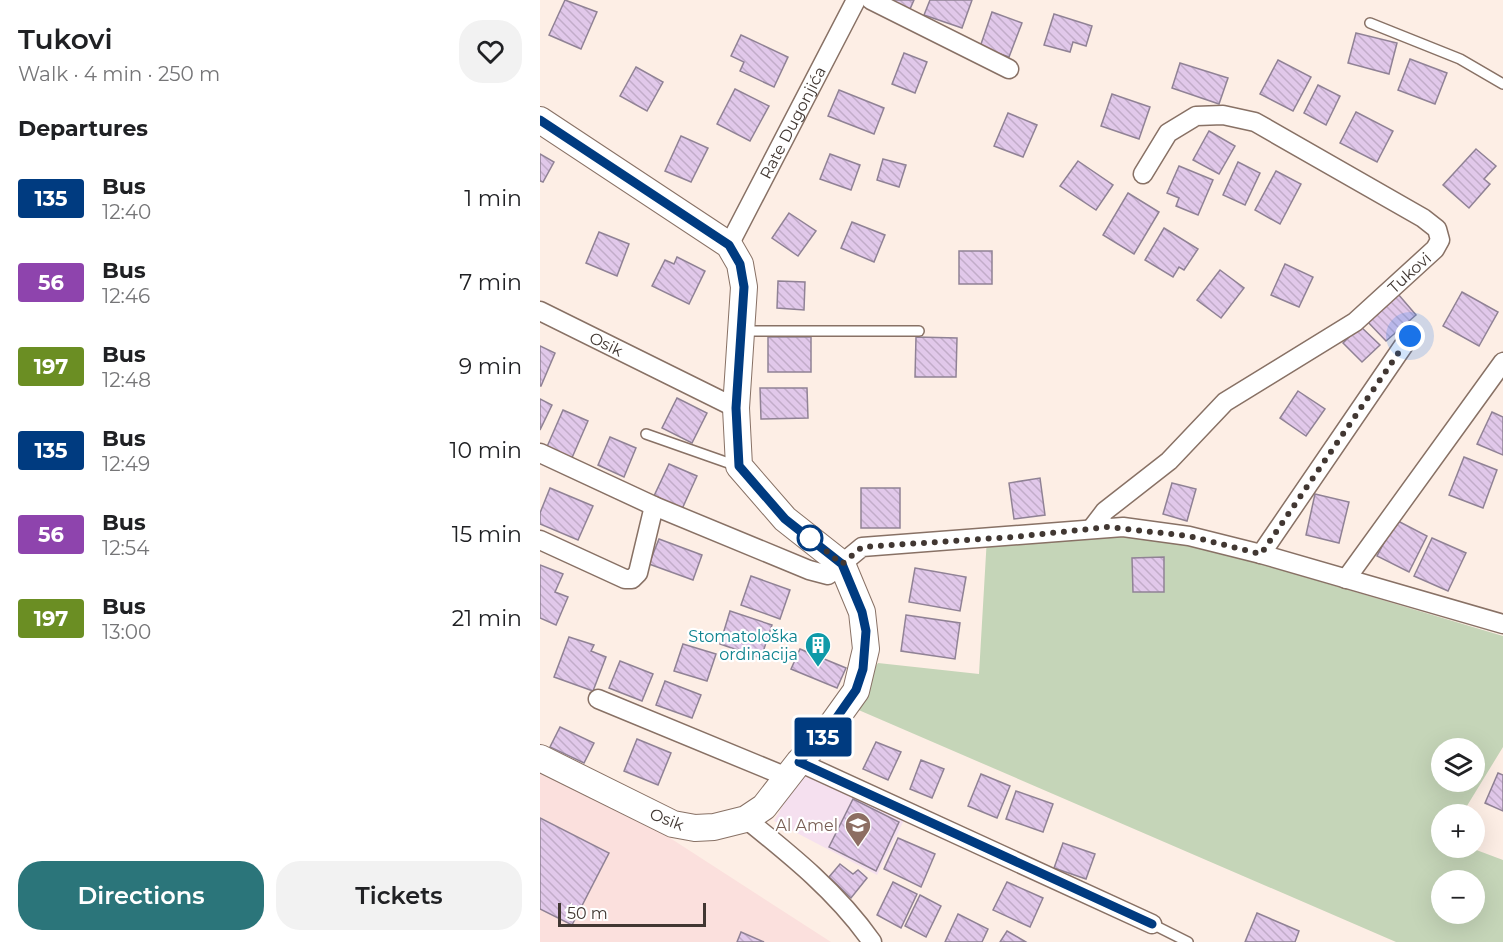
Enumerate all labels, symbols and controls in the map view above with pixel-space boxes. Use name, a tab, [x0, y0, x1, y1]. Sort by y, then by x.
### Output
button: heart	[459, 20, 522, 83]
text: Tukovi	[18, 22, 113, 56]
text: Walk · 4 min · 250 m	[18, 62, 220, 86]
street label: Rate Dugonjića	[756, 63, 830, 182]
text: Departures	[18, 115, 148, 142]
text: Bus	[102, 173, 146, 200]
text: 1 min	[464, 185, 522, 212]
text: 135	[35, 186, 67, 211]
text: 12:40	[102, 200, 151, 224]
street label: Tukovi	[1384, 248, 1435, 297]
text: Bus	[102, 257, 146, 284]
text: 7 min	[459, 269, 522, 296]
text: 56	[38, 270, 64, 295]
text: 12:46	[102, 284, 150, 308]
your location	[1395, 321, 1425, 351]
street label: Osik	[586, 328, 626, 361]
text: Bus	[102, 341, 146, 368]
text: 9 min	[459, 353, 522, 380]
text: 197	[34, 354, 68, 379]
text: 12:48	[102, 368, 151, 392]
text: Bus	[102, 425, 146, 452]
text: 10 min	[450, 437, 522, 464]
text: 135	[35, 438, 67, 463]
text: 12:49	[102, 452, 150, 476]
text: Bus	[102, 509, 146, 536]
text: 15 min	[452, 521, 522, 548]
text: 56	[38, 522, 64, 547]
unlabelled marker	[797, 525, 823, 551]
text: 12:54	[102, 536, 149, 560]
text: Bus	[102, 593, 146, 620]
text: 21 min	[452, 605, 522, 632]
text: 197	[34, 606, 68, 631]
text: 13:00	[102, 620, 151, 644]
place label: Stomatološka ordinacija	[688, 627, 798, 664]
building icon: Stomatološka ordinacija	[803, 630, 833, 668]
line badge: 135	[788, 718, 858, 756]
text: 135	[807, 725, 839, 750]
map controls	[1431, 738, 1485, 924]
button: layers	[1431, 738, 1485, 792]
street label: Osik	[647, 804, 687, 835]
button: +	[1431, 804, 1485, 858]
school or university icon: Al Amel	[843, 810, 873, 848]
place label: Al Amel	[776, 816, 838, 835]
button: Directions	[18, 861, 264, 930]
button: Tickets	[276, 861, 522, 930]
button: −	[1431, 870, 1485, 924]
scale bar	[558, 900, 706, 928]
text: 50 m	[567, 904, 608, 923]

